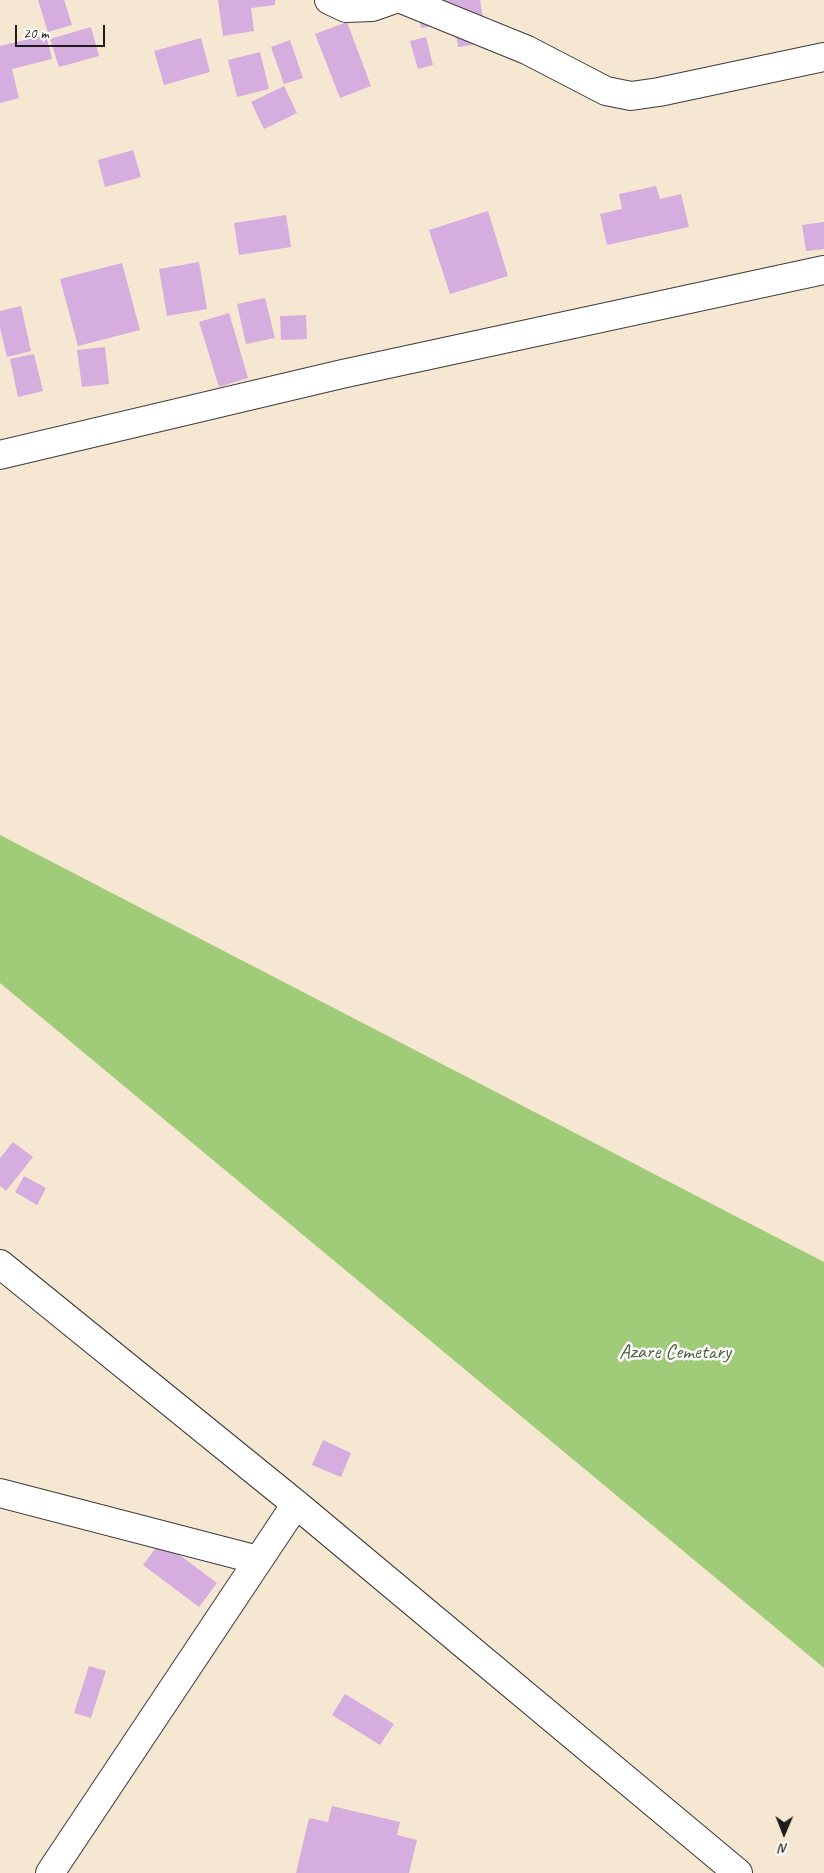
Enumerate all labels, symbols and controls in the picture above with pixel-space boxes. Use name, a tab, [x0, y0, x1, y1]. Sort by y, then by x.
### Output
scale bar	[18, 15, 108, 47]
text: 20 m	[23, 24, 49, 43]
park label: Azare Cemetary	[619, 1339, 731, 1365]
north arrow	[759, 1808, 809, 1858]
text: N	[779, 1840, 788, 1857]

